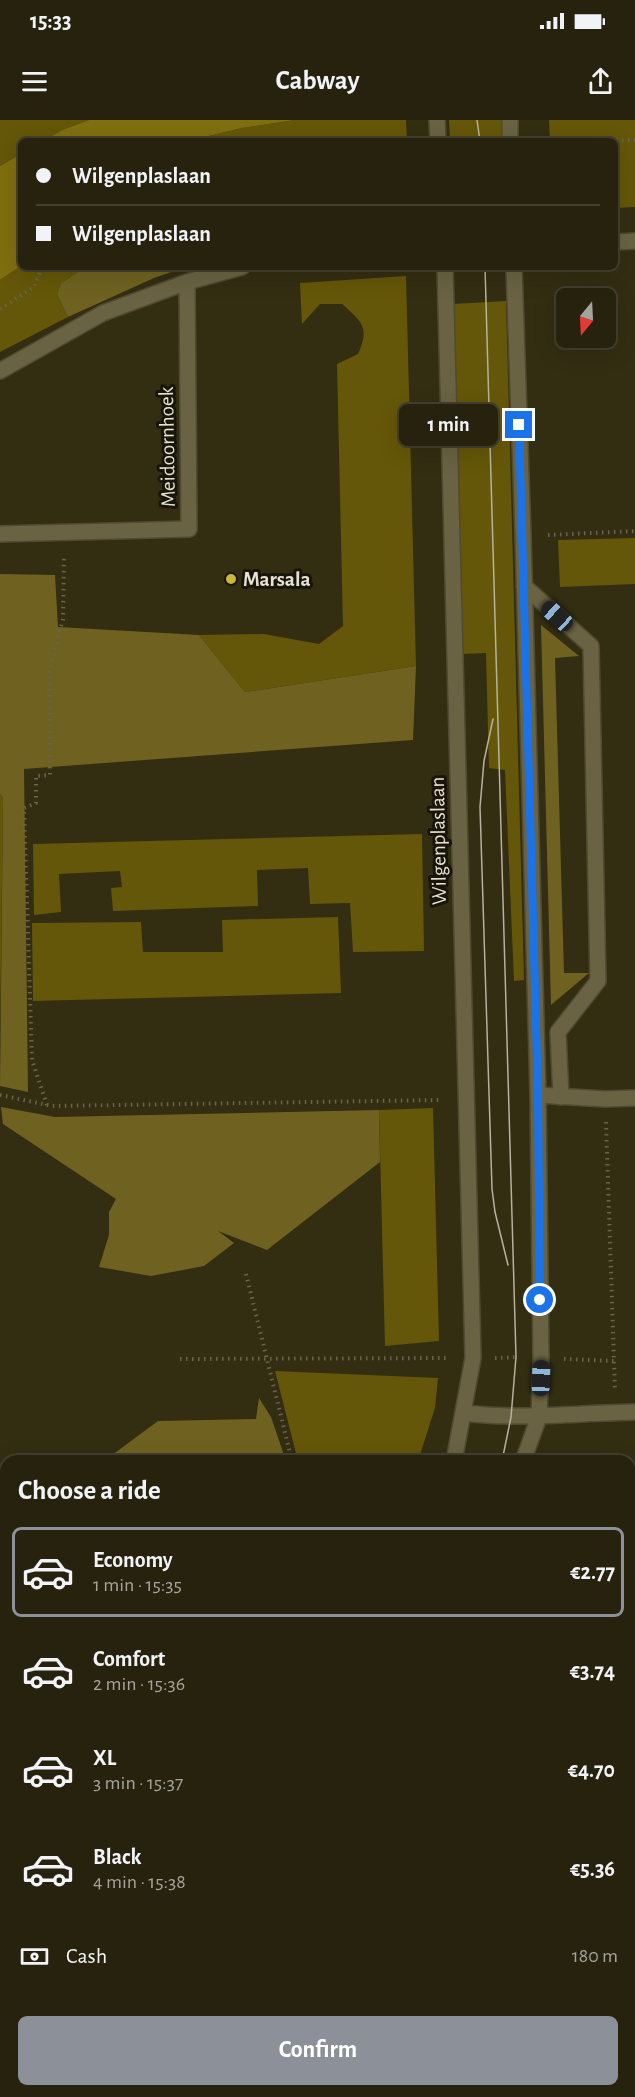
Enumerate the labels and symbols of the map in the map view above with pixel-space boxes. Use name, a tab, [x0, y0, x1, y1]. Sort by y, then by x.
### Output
north arrow	[556, 288, 616, 348]
street label: Meidoornhoek	[156, 386, 179, 507]
callout: 1 min	[399, 404, 498, 446]
route end	[505, 411, 532, 438]
place label: Marsala	[243, 569, 311, 590]
marker: Marsala	[224, 572, 238, 586]
car	[538, 597, 576, 635]
street label: Wilgenplaslaan	[427, 777, 450, 905]
route start	[526, 1286, 553, 1313]
car	[531, 1360, 551, 1396]

